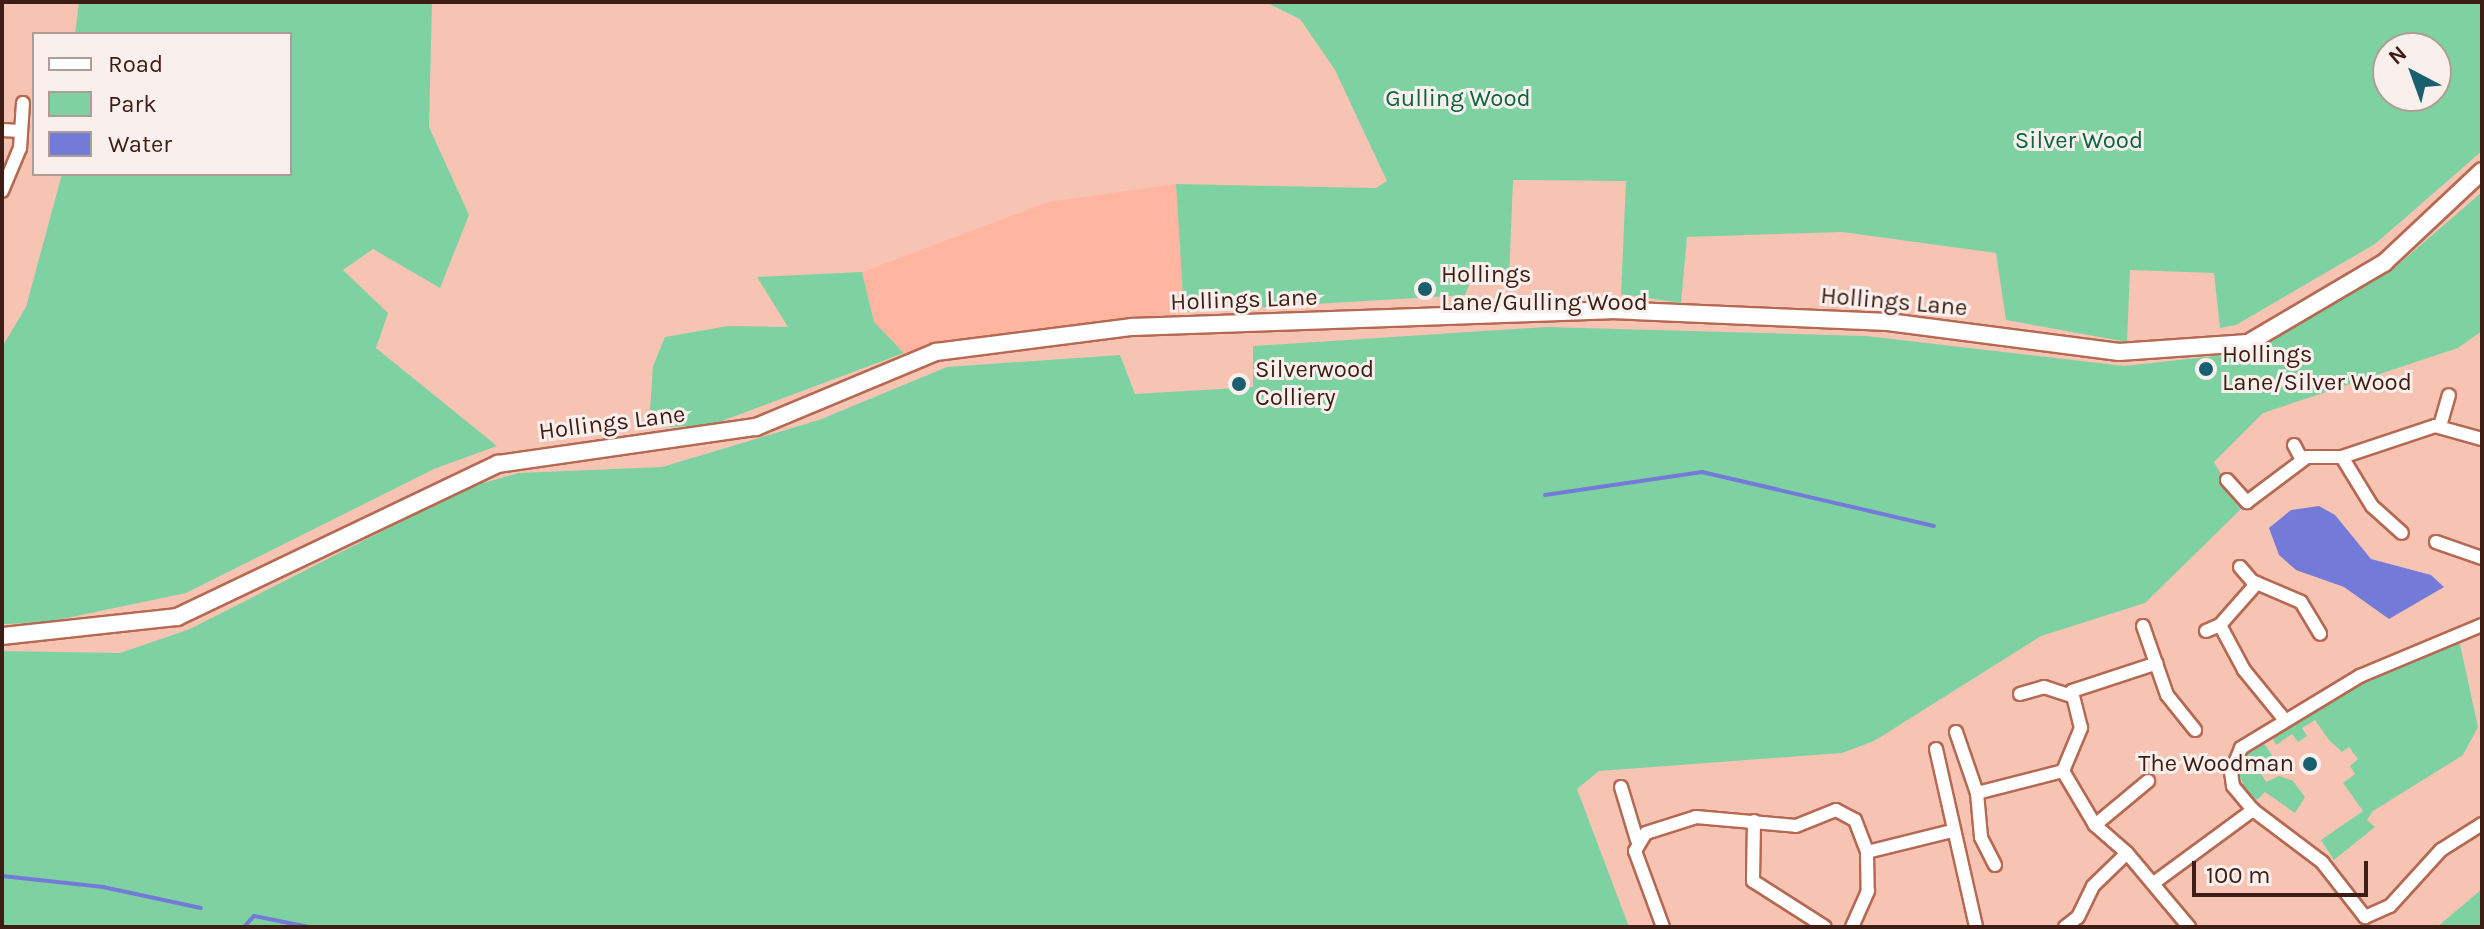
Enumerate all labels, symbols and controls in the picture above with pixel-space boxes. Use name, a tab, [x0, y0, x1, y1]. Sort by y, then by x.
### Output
legend	[32, 32, 292, 176]
north arrow	[2372, 32, 2452, 112]
text: N	[2383, 40, 2412, 70]
text: Road	[108, 50, 163, 78]
park label: Gulling Wood	[1385, 85, 1531, 113]
text: Park	[108, 90, 157, 118]
park label: Silver Wood	[2015, 127, 2143, 155]
text: Water	[108, 130, 172, 158]
place label: Hollings Lane/Gulling Wood	[1441, 261, 1648, 317]
marker: Hollings Lane/Gulling Wood	[1416, 280, 1434, 298]
street label: Hollings Lane	[1819, 281, 1969, 323]
street label: Hollings Lane	[1170, 283, 1318, 317]
place label: Hollings Lane/Silver Wood	[2222, 341, 2412, 397]
place label: Silverwood Colliery	[1255, 356, 1374, 412]
marker: Hollings Lane/Silver Wood	[2197, 360, 2215, 378]
marker: Silverwood Colliery	[1230, 375, 1248, 393]
street label: Hollings Lane	[537, 400, 687, 446]
place label: The Woodman	[2138, 750, 2294, 778]
marker: The Woodman	[2301, 755, 2319, 773]
scale bar	[2196, 845, 2372, 895]
text: 100 m	[2206, 861, 2271, 889]

